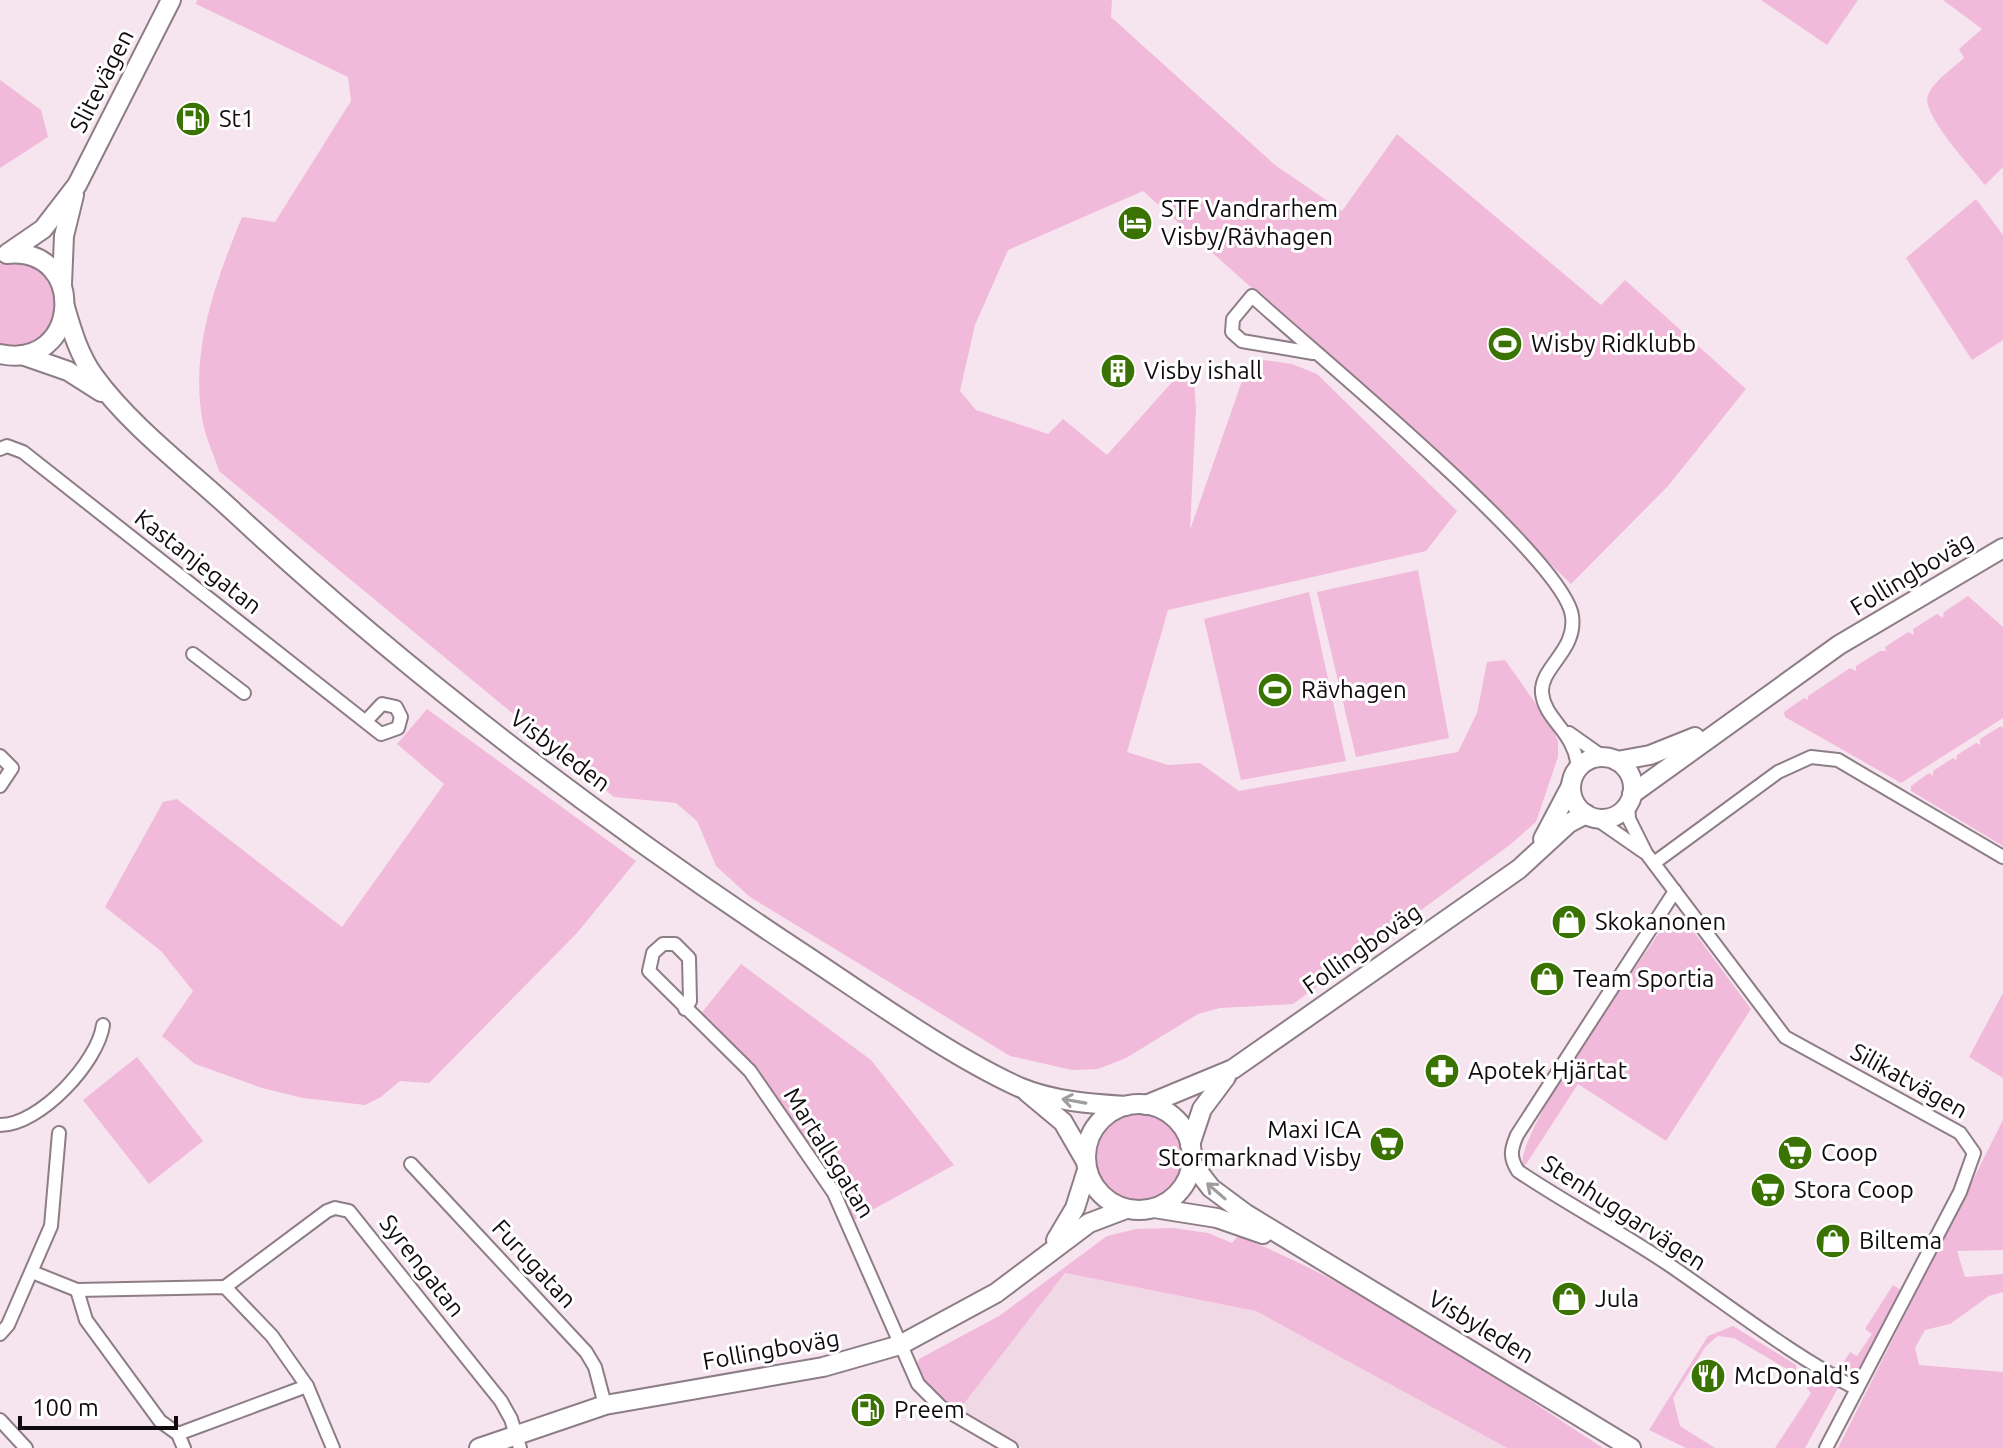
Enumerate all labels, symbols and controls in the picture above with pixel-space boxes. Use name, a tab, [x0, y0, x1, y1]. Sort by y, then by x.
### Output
street label: Slitevägen	[64, 25, 139, 137]
fuel station icon: St1	[174, 100, 212, 138]
place label: St1	[219, 105, 255, 132]
place label: STF Vandrarhem Visby/Rävhagen	[1161, 195, 1338, 250]
hotel icon: STF Vandrarhem Visby/Rävhagen	[1116, 204, 1154, 242]
sports icon: Wisby Ridklubb	[1486, 325, 1524, 363]
place label: Wisby Ridklubb	[1531, 330, 1696, 357]
building icon: Visby ishall	[1099, 352, 1137, 390]
place label: Visby ishall	[1144, 357, 1262, 384]
street label: Kastanjegatan	[130, 504, 267, 619]
street label: Follingboväg	[1845, 526, 1978, 621]
sports icon: Rävhagen	[1256, 671, 1294, 709]
place label: Rävhagen	[1301, 676, 1407, 703]
street label: Visbyleden	[505, 704, 616, 797]
street label: Follingboväg	[1297, 898, 1426, 999]
shop icon: Skokanonen	[1550, 903, 1588, 941]
place label: Skokanonen	[1595, 908, 1726, 935]
shop icon: Team Sportia	[1528, 960, 1566, 998]
place label: Team Sportia	[1573, 965, 1714, 992]
street label: Silikatvägen	[1846, 1037, 1972, 1124]
pharmacy icon: Apotek Hjärtat	[1423, 1052, 1461, 1090]
place label: Apotek Hjärtat	[1468, 1057, 1628, 1084]
street label: Martallsgatan	[779, 1083, 880, 1223]
one-way arrow	[1061, 1092, 1087, 1107]
place label: Maxi ICA Stormarknad Visby	[1158, 1116, 1361, 1171]
supermarket icon: Maxi ICA Stormarknad Visby	[1368, 1125, 1406, 1163]
supermarket icon: Coop	[1776, 1134, 1814, 1172]
place label: Coop	[1821, 1139, 1878, 1166]
street label: Stenhuggarvägen	[1537, 1149, 1712, 1276]
supermarket icon: Stora Coop	[1749, 1171, 1787, 1209]
place label: Stora Coop	[1794, 1176, 1914, 1203]
one-way arrow	[1206, 1182, 1226, 1200]
street label: Syrengatan	[374, 1210, 470, 1322]
street label: Furugatan	[487, 1214, 582, 1313]
shop icon: Biltema	[1814, 1222, 1852, 1260]
place label: Biltema	[1859, 1227, 1942, 1254]
shop icon: Jula	[1550, 1280, 1588, 1318]
street label: Visbyleden	[1424, 1285, 1539, 1369]
place label: Jula	[1595, 1285, 1639, 1312]
street label: Follingboväg	[700, 1324, 841, 1375]
restaurant icon: McDonald's	[1689, 1357, 1727, 1395]
place label: McDonald's	[1734, 1362, 1860, 1389]
scale bar	[20, 1380, 176, 1430]
fuel station icon: Preem	[849, 1391, 887, 1429]
text: 100 m	[32, 1394, 99, 1421]
place label: Preem	[894, 1396, 965, 1423]

